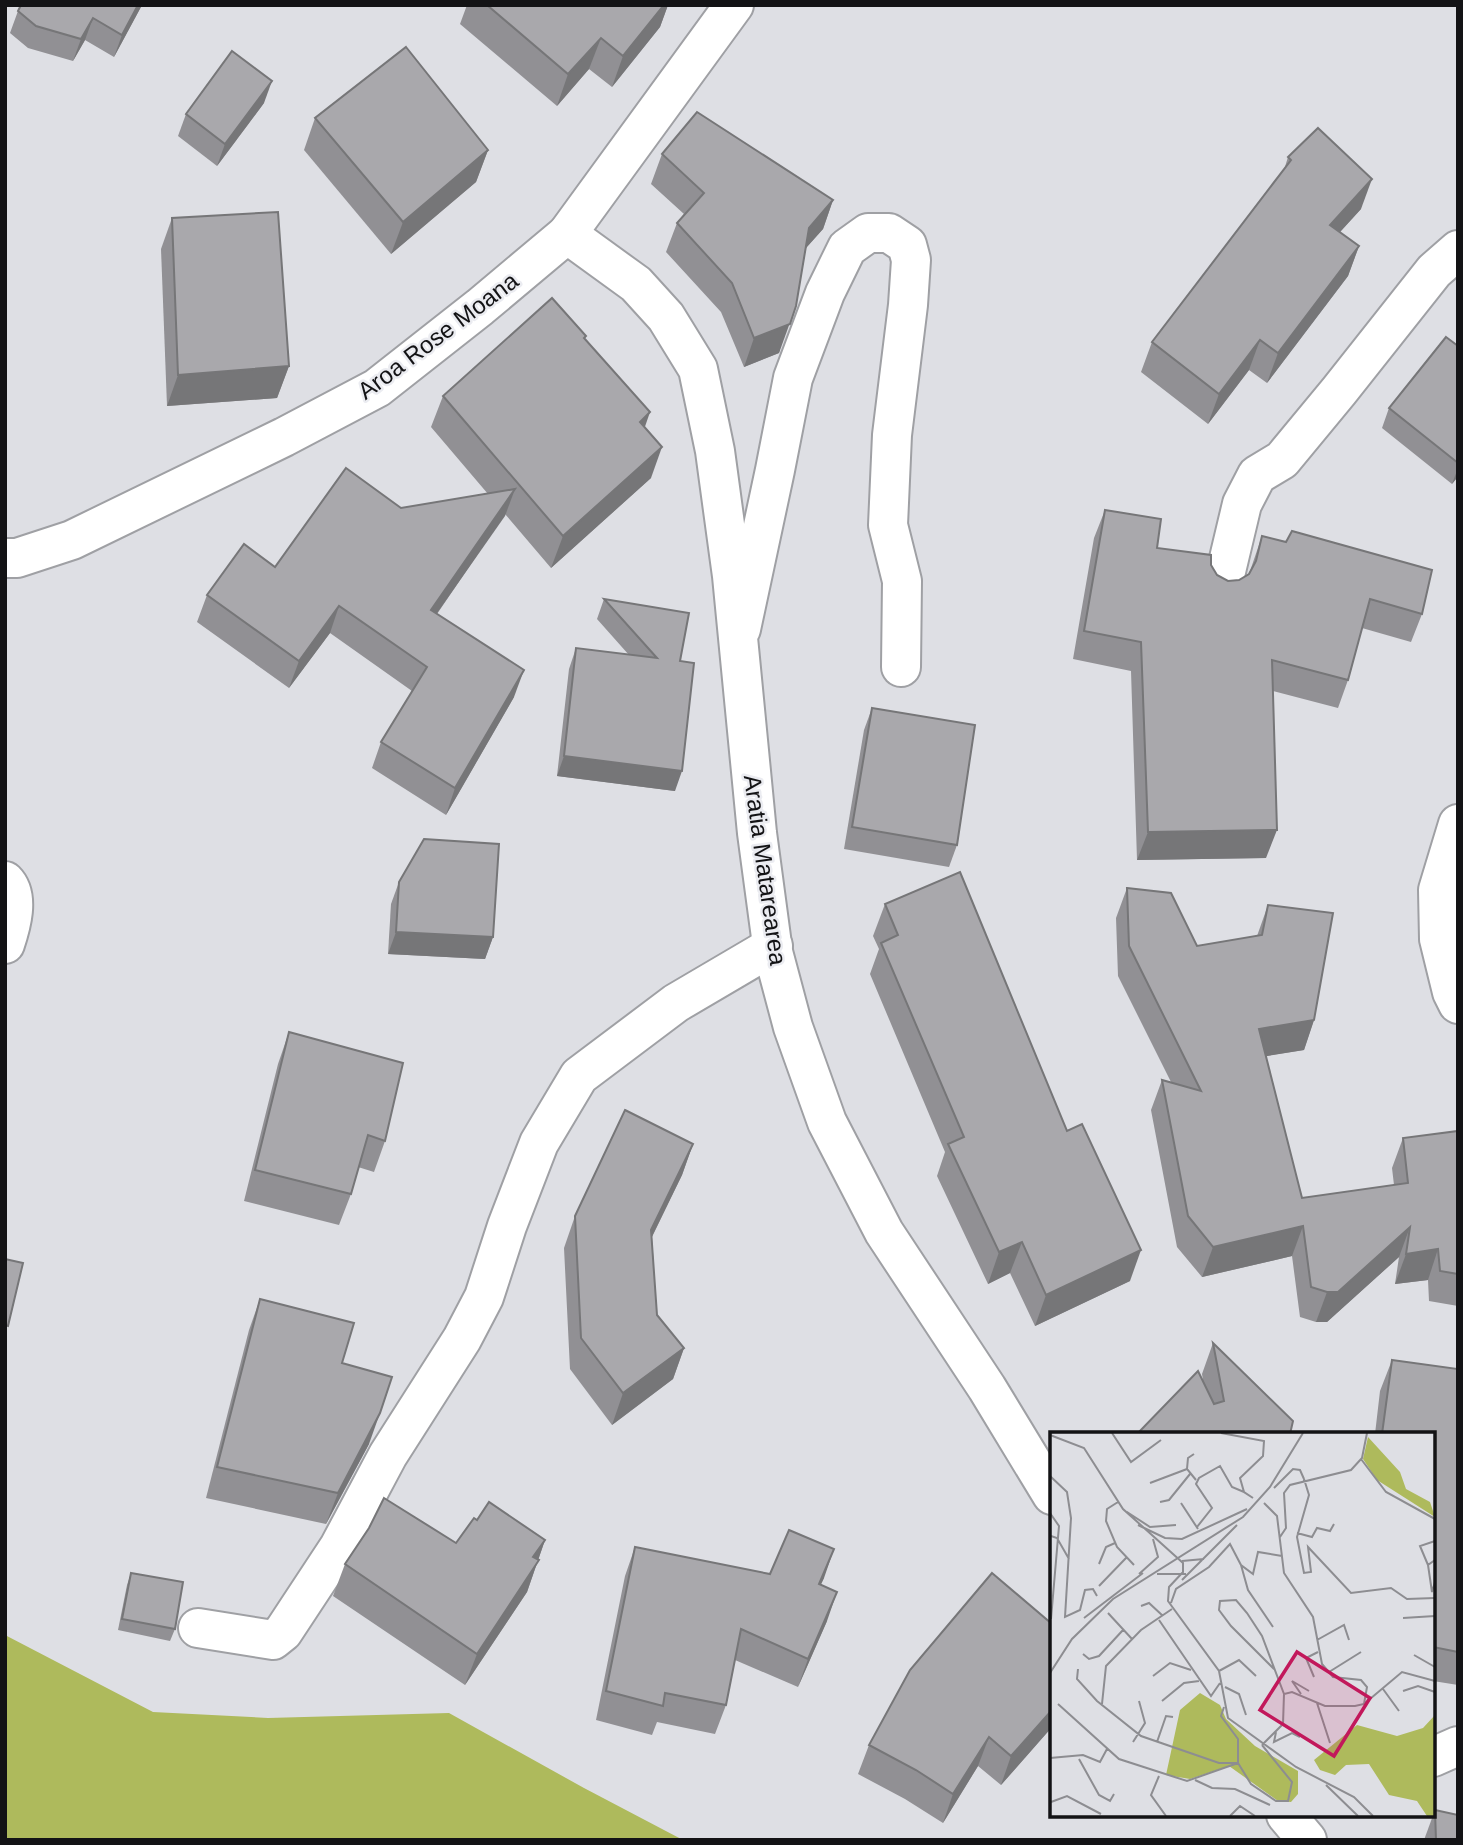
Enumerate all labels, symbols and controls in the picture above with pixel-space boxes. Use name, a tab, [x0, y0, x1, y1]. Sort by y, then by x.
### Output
street label: Aroa Rose Moana	[352, 266, 524, 405]
street label: Aratia Matarearea	[739, 773, 792, 968]
inset map	[1050, 1432, 1435, 1817]

